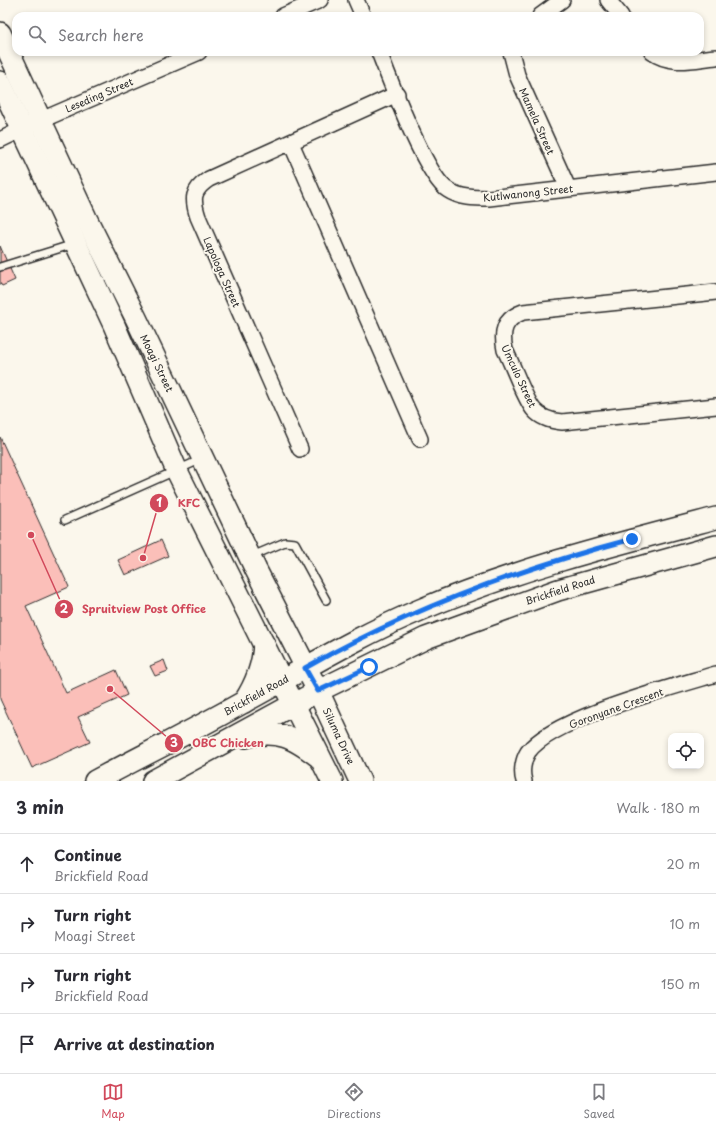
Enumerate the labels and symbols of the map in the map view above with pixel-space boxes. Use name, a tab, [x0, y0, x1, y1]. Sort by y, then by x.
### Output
street label: Leseding Street	[62, 73, 135, 116]
street label: Mamela Street	[516, 85, 559, 157]
street label: Kutlwanong Street	[482, 180, 574, 205]
street label: Lapologa Street	[200, 234, 245, 309]
street label: Moagi Street	[137, 331, 178, 394]
street label: Umculo Street	[498, 342, 541, 410]
callout: KFC	[149, 491, 208, 514]
text: 1	[156, 493, 162, 511]
text: KFC	[178, 494, 200, 511]
route end	[623, 530, 641, 548]
street label: Brickfield Road	[523, 571, 597, 608]
callout: Spruitview Post Office	[54, 597, 214, 620]
text: 2	[60, 599, 69, 617]
text: Spruitview Post Office	[82, 600, 206, 617]
route start	[360, 658, 378, 676]
street label: Brickfield Road	[220, 670, 291, 719]
street label: Goronyane Crescent	[567, 684, 665, 732]
street label: Siluma Drive	[320, 705, 359, 767]
callout: OBC Chicken	[164, 732, 272, 755]
text: 3	[170, 733, 178, 751]
text: OBC Chicken	[192, 734, 264, 751]

